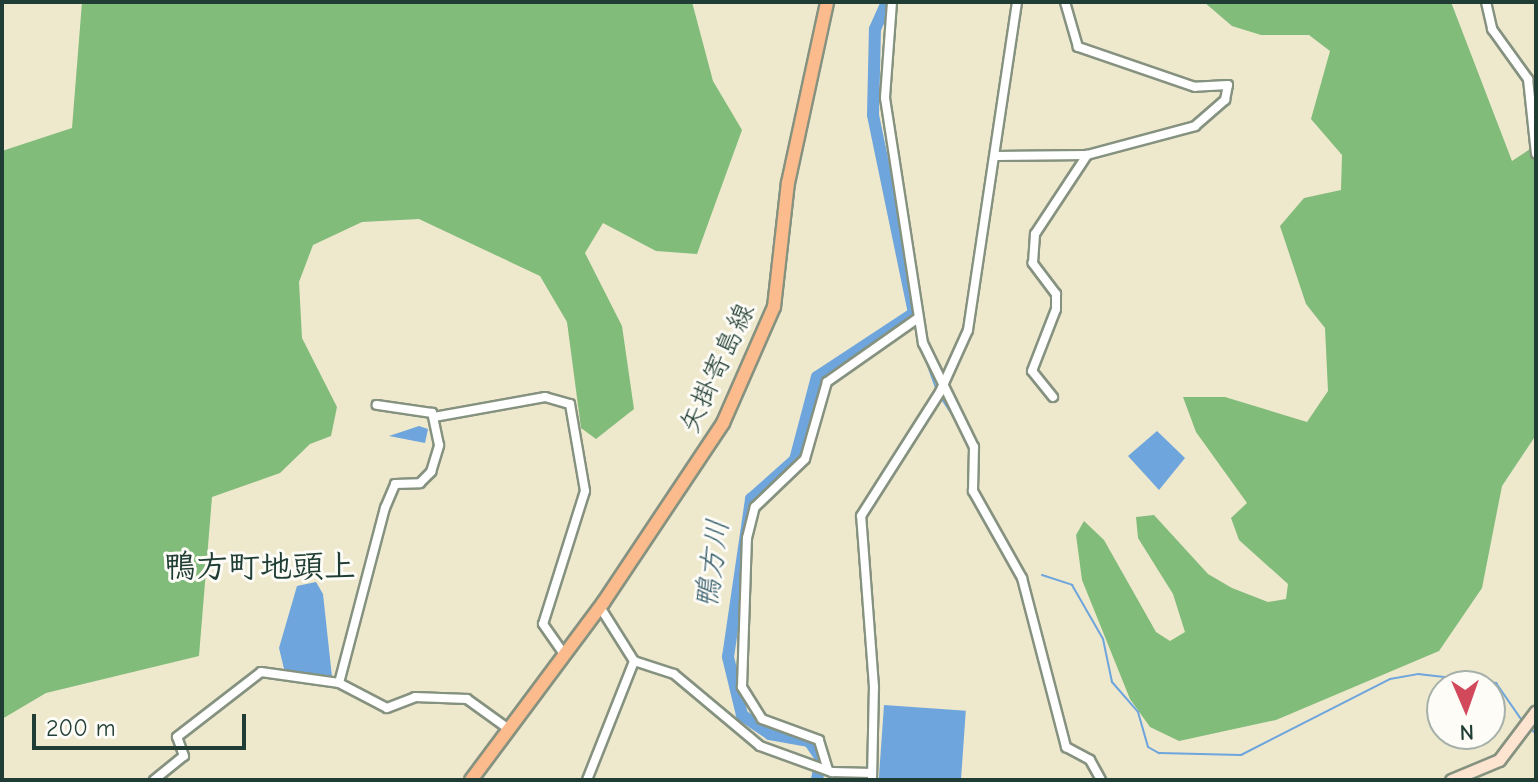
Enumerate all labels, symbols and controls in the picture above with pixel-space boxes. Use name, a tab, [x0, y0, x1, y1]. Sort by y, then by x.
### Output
street label: 矢掛寄島線	[672, 297, 762, 439]
water label: 鴨方川	[689, 517, 737, 611]
district label: 鴨方町地頭上	[164, 548, 356, 586]
north arrow	[1426, 670, 1506, 750]
scale bar	[36, 698, 250, 748]
text: 200 m	[46, 714, 116, 742]
text: N	[1459, 719, 1474, 745]

